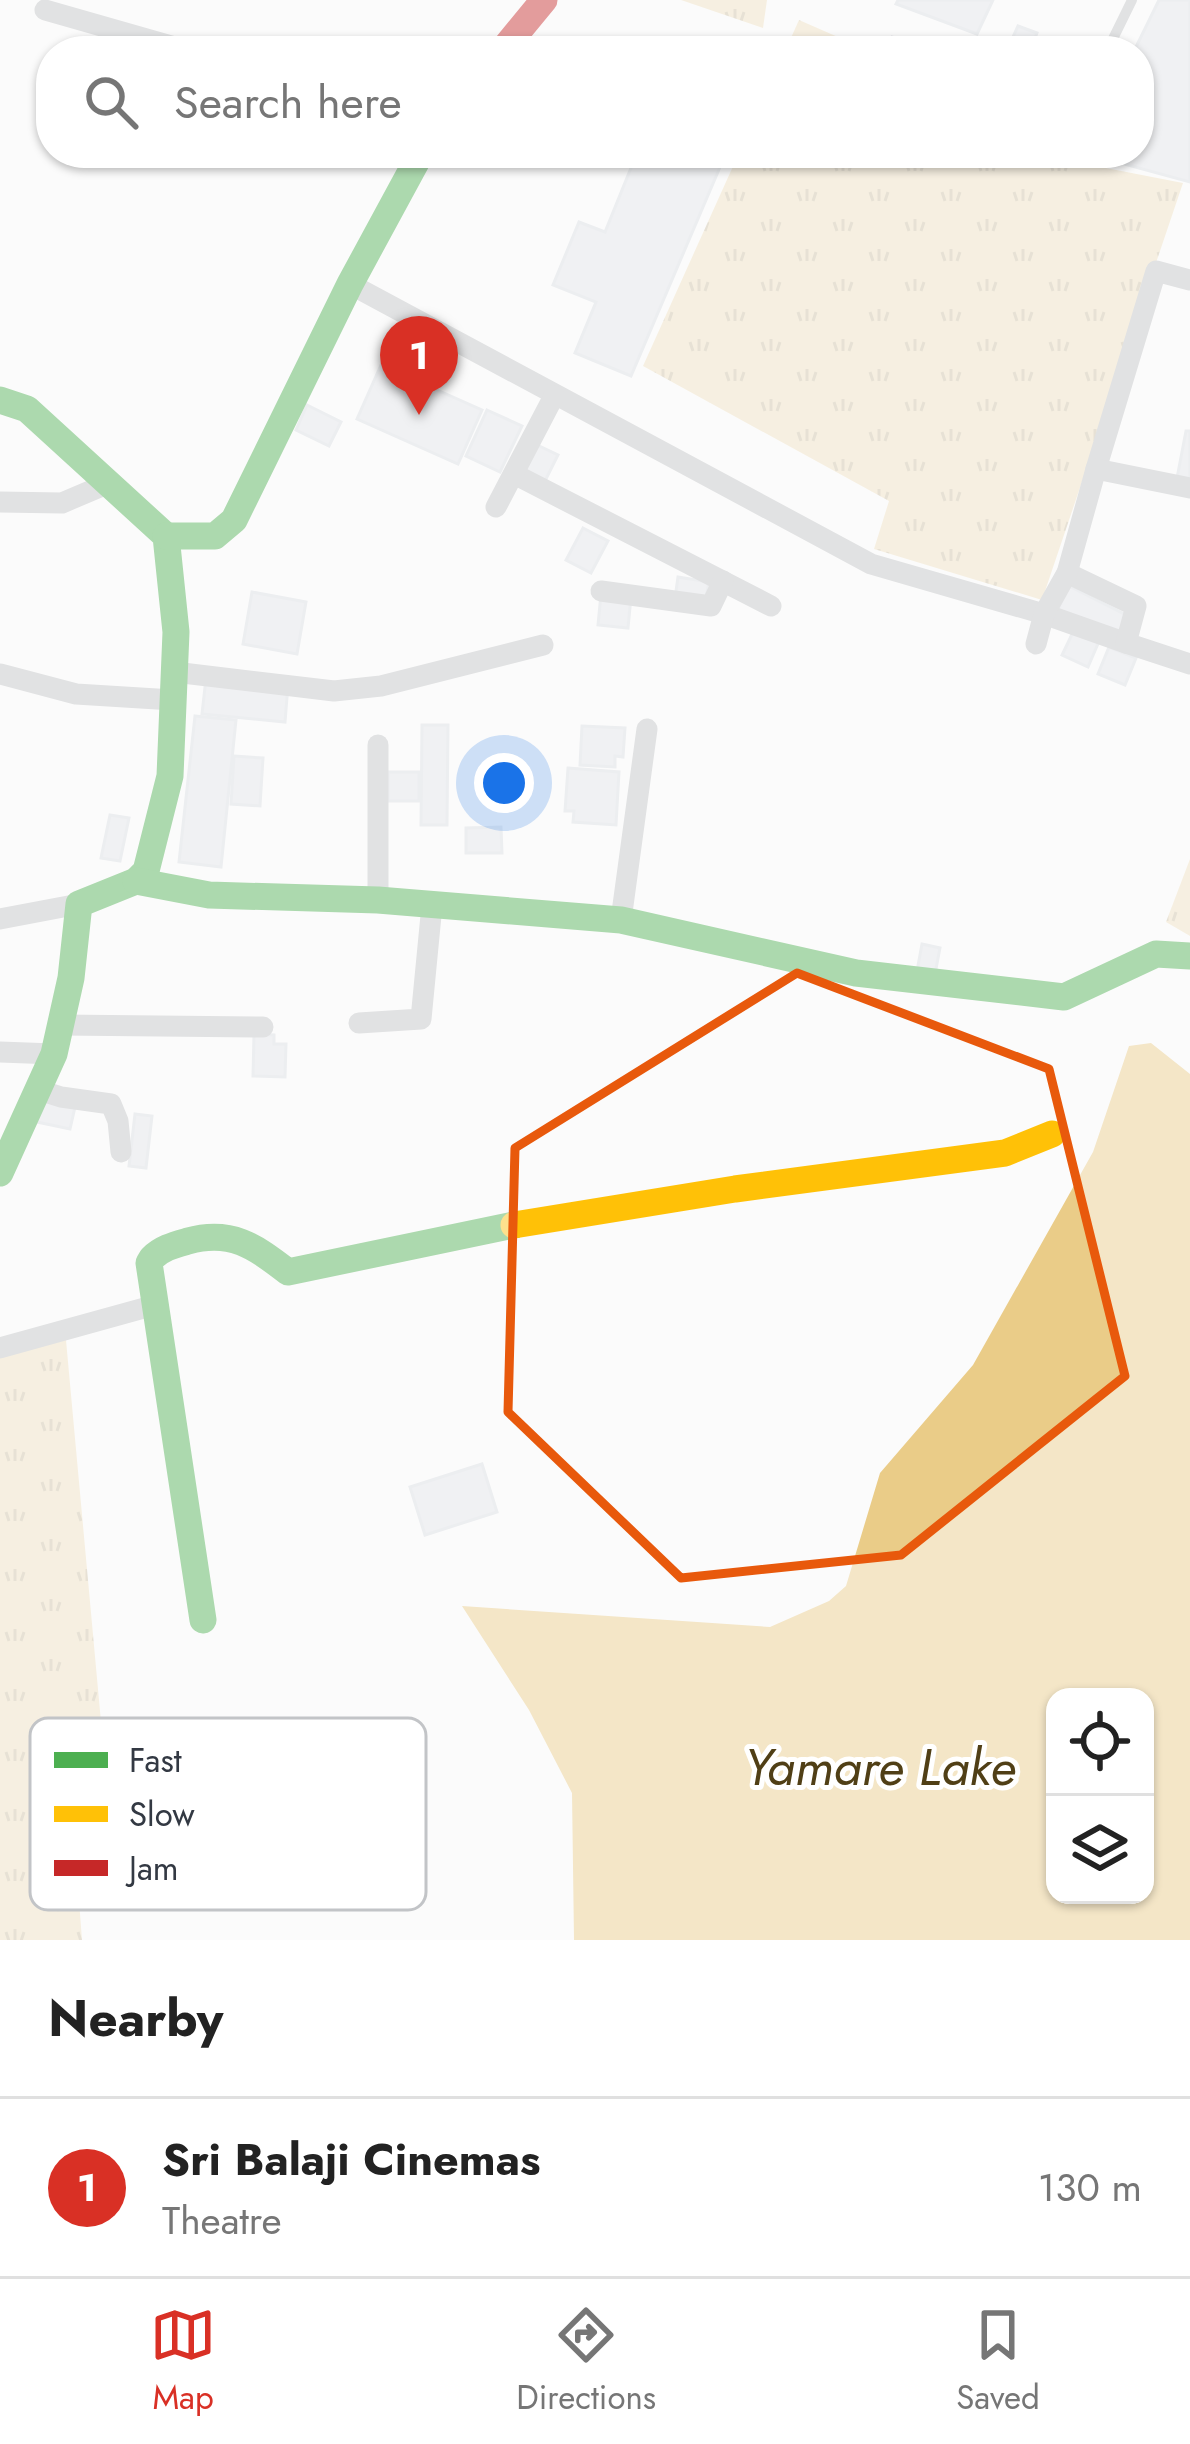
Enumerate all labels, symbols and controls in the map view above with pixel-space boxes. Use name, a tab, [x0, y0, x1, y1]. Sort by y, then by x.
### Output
search box	[36, 36, 1154, 168]
icon: search	[78, 69, 144, 135]
text: Search here	[174, 70, 402, 135]
pin: 1	[380, 316, 458, 415]
your location	[474, 753, 534, 813]
map controls	[1046, 1688, 1154, 1904]
button: locate	[1046, 1688, 1154, 1796]
legend	[30, 1718, 426, 1910]
water label: Yamare Lake	[744, 1730, 1016, 1804]
text: Fast	[129, 1737, 182, 1784]
text: Slow	[129, 1791, 195, 1838]
button: layers	[1046, 1796, 1154, 1904]
text: Jam	[125, 1845, 179, 1892]
text: Nearby	[48, 1981, 223, 2055]
text: Sri Balaji Cinemas	[162, 2127, 541, 2192]
text: 1	[77, 2159, 97, 2216]
text: 130 m	[1038, 2159, 1142, 2216]
text: Theatre	[162, 2192, 282, 2249]
tab: Map	[150, 2302, 216, 2421]
tab: Directions	[516, 2302, 656, 2421]
tab: Saved	[956, 2302, 1040, 2421]

